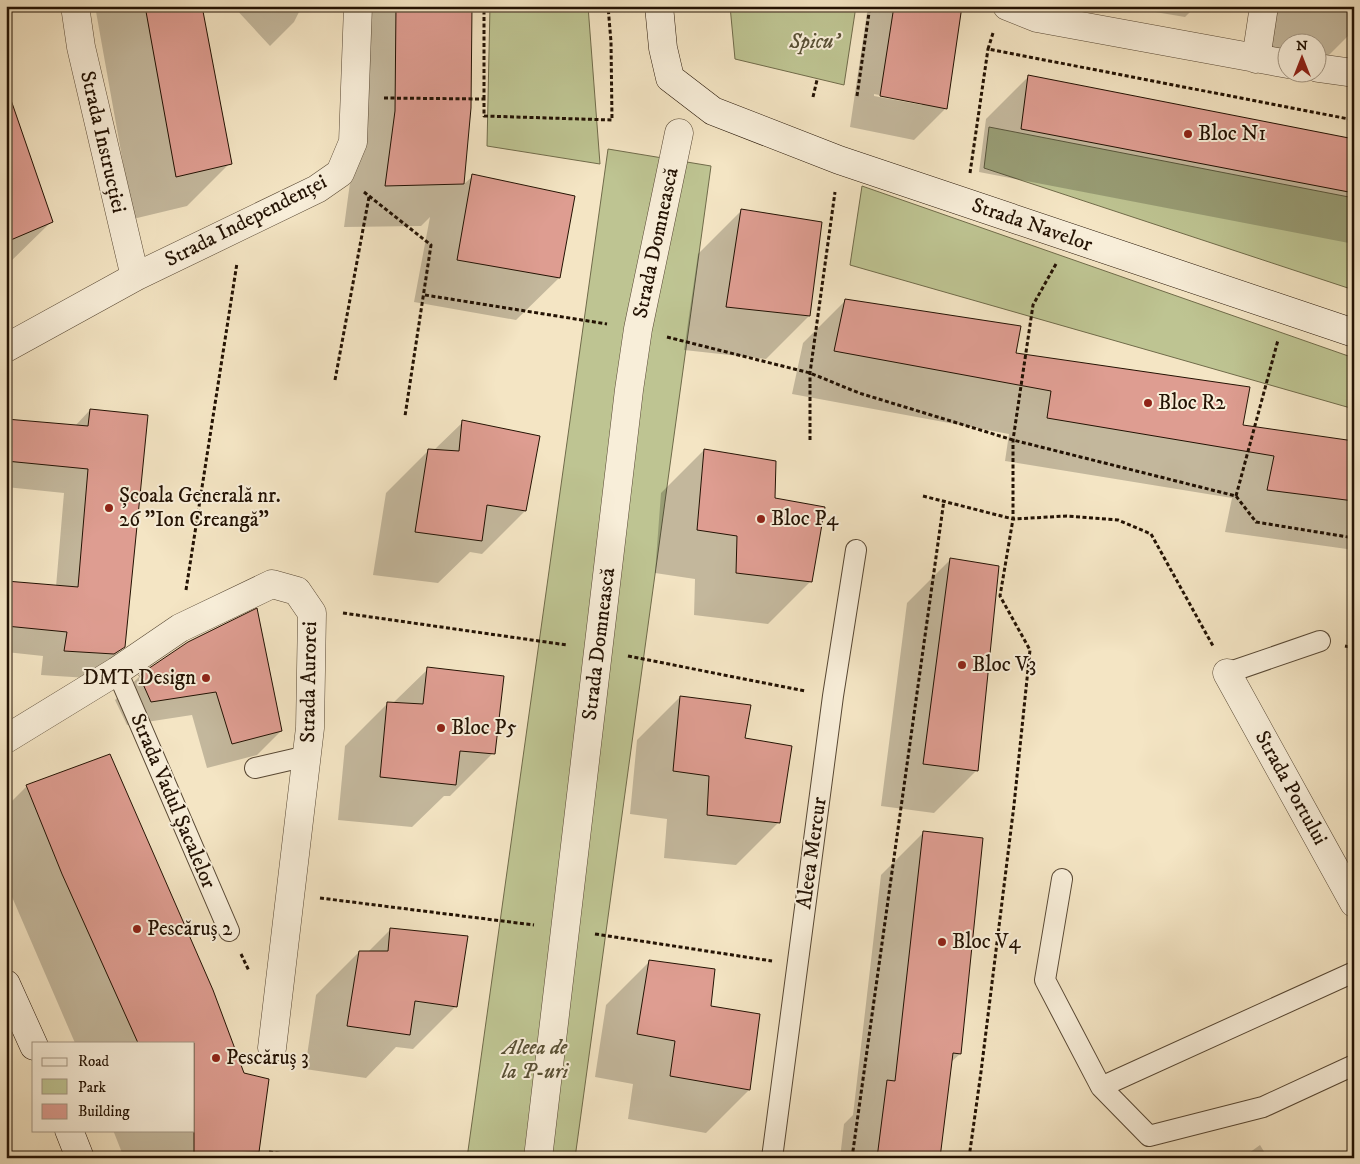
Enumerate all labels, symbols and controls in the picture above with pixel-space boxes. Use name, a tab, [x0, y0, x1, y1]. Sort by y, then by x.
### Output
park label: Spicu'	[788, 29, 842, 55]
north arrow	[1278, 32, 1328, 82]
text: N	[1296, 37, 1308, 55]
street label: Strada Instrucției	[74, 68, 132, 216]
place label: Bloc N1	[1198, 121, 1266, 147]
marker: Bloc N1	[1182, 128, 1194, 140]
street label: Strada Domnească	[627, 165, 685, 321]
street label: Strada Independenței	[161, 169, 331, 273]
street label: Strada Navelor	[968, 192, 1096, 258]
place label: Bloc R2	[1158, 390, 1226, 416]
marker: Bloc R2	[1142, 397, 1154, 409]
place label: Școala Generală nr. 26 "Ion Creangă"	[119, 483, 281, 533]
marker: Școala Generală nr. 26 "Ion Creangă"	[103, 502, 115, 514]
place label: Bloc P4	[771, 506, 839, 532]
marker: Bloc P4	[755, 513, 767, 525]
street label: Strada Domnească	[577, 566, 621, 722]
street label: Strada Aurorei	[295, 621, 323, 743]
place label: Bloc V3	[972, 652, 1036, 678]
marker: Bloc V3	[956, 659, 968, 671]
place label: DMT Design	[83, 665, 196, 691]
marker: DMT Design	[200, 672, 212, 684]
street label: Strada Vadul Șacalelor	[124, 710, 222, 893]
place label: Bloc P5	[451, 715, 517, 741]
marker: Bloc P5	[435, 722, 447, 734]
street label: Strada Portului	[1249, 726, 1333, 850]
street label: Aleea Mercur	[791, 795, 833, 911]
place label: Pescăruș 2	[147, 916, 233, 942]
marker: Pescăruș 2	[131, 923, 143, 935]
place label: Bloc V4	[952, 929, 1021, 955]
marker: Bloc V4	[936, 936, 948, 948]
park label: Aleea de la P-uri	[501, 1035, 569, 1085]
legend	[32, 1042, 195, 1132]
place label: Pescăruș 3	[226, 1045, 309, 1071]
text: Road	[78, 1052, 110, 1071]
marker: Pescăruș 3	[210, 1052, 222, 1064]
text: Park	[78, 1078, 107, 1097]
text: Building	[78, 1102, 130, 1121]

